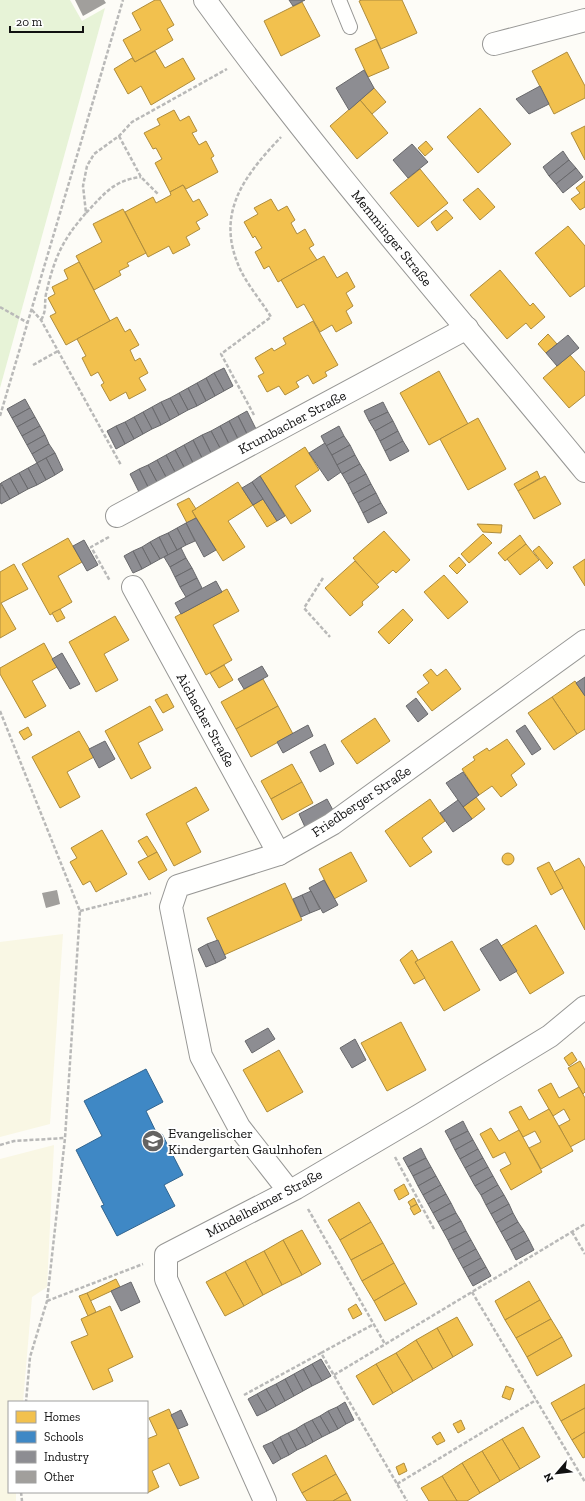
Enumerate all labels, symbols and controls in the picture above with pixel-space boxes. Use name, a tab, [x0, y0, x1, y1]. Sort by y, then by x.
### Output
scale bar	[10, 8, 83, 34]
text: 20 m	[16, 15, 43, 29]
street label: Memminger Straße	[348, 187, 436, 290]
street label: Krumbacher Straße	[235, 387, 349, 458]
street label: Aichacher Straße	[173, 670, 239, 771]
street label: Friedberger Straße	[308, 762, 414, 841]
place label: Evangelischer Kindergarten Gaulnhofen	[168, 1125, 322, 1158]
school or university icon: Evangelischer Kindergarten Gaulnhofen	[140, 1128, 166, 1154]
street label: Mindelheimer Straße	[203, 1165, 326, 1241]
legend	[8, 1401, 148, 1493]
text: Homes	[44, 1410, 80, 1424]
text: Schools	[44, 1430, 83, 1444]
text: Industry	[44, 1450, 90, 1464]
north arrow	[537, 1453, 577, 1493]
text: Other	[44, 1470, 75, 1484]
text: N	[541, 1470, 556, 1484]

